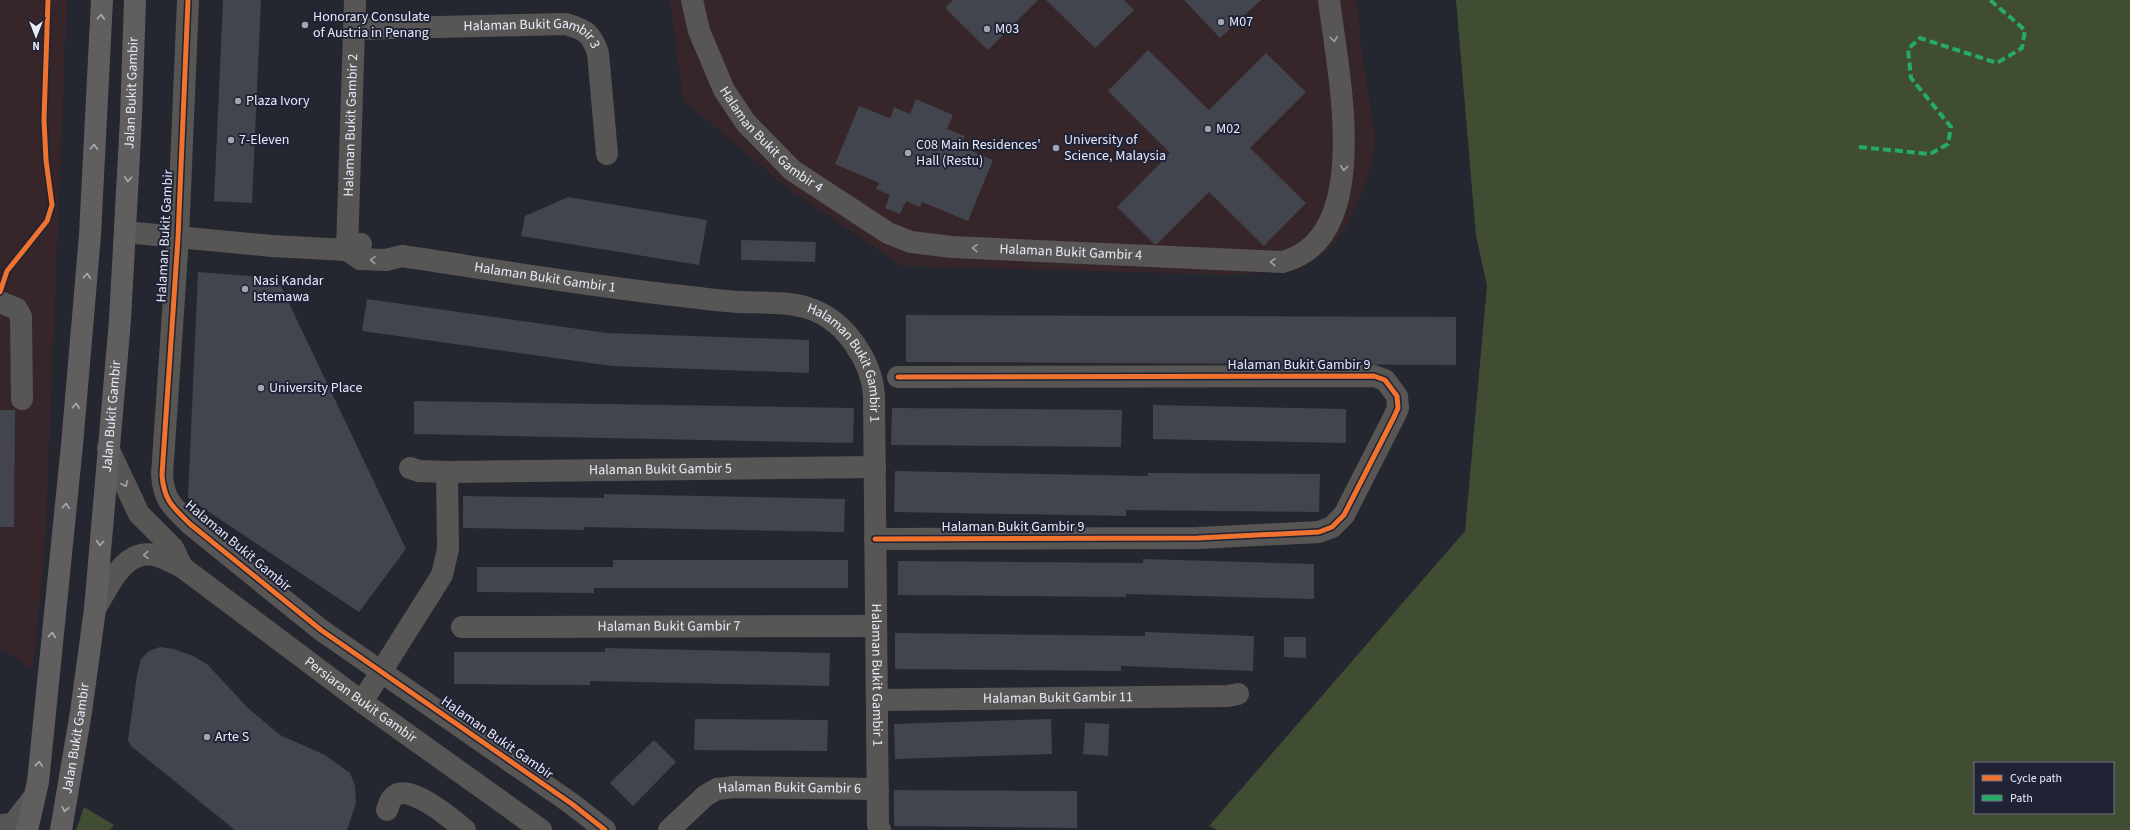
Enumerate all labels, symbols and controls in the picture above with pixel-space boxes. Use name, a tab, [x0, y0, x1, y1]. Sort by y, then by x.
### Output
place label: Honorary Consulate of Austria in Penang	[313, 7, 430, 43]
place label: M07	[1229, 12, 1253, 32]
one-way arrow	[97, 14, 105, 20]
street label: Halaman Bukit Gambir 3	[463, 14, 605, 52]
north arrow	[16, 16, 56, 56]
marker: M07	[1216, 17, 1226, 27]
place label: M03	[995, 19, 1019, 39]
marker: Honorary Consulate of Austria in Penang	[300, 20, 310, 30]
marker: M03	[982, 24, 992, 34]
one-way arrow	[1329, 36, 1338, 42]
street label: Jalan Bukit Gambir	[119, 37, 144, 150]
text: N	[32, 38, 40, 53]
street label: Halaman Bukit Gambir 2	[339, 53, 363, 197]
street label: Halaman Bukit Gambir 4	[714, 83, 827, 198]
place label: Plaza Ivory	[246, 91, 310, 111]
marker: Plaza Ivory	[233, 96, 243, 106]
place label: M02	[1216, 119, 1240, 139]
marker: M02	[1203, 124, 1213, 134]
place label: 7-Eleven	[239, 130, 289, 150]
place label: University of Science, Malaysia	[1064, 130, 1166, 166]
marker: 7-Eleven	[226, 135, 236, 145]
place label: C08 Main Residences' Hall (Restu)	[916, 135, 1041, 171]
marker: University of Science, Malaysia	[1051, 143, 1061, 153]
one-way arrow	[90, 144, 99, 150]
marker: C08 Main Residences' Hall (Restu)	[903, 148, 913, 158]
one-way arrow	[1339, 165, 1348, 171]
street label: Halaman Bukit Gambir	[152, 169, 178, 303]
one-way arrow	[123, 176, 132, 182]
street label: Halaman Bukit Gambir 4	[999, 239, 1143, 266]
one-way arrow	[972, 244, 978, 253]
one-way arrow	[370, 255, 376, 264]
street label: Halaman Bukit Gambir 1	[473, 257, 617, 298]
one-way arrow	[1270, 257, 1276, 266]
place label: Nasi Kandar Istemawa	[253, 271, 324, 307]
one-way arrow	[82, 273, 91, 279]
marker: Nasi Kandar Istemawa	[240, 284, 250, 294]
street label: Halaman Bukit Gambir 1	[804, 298, 884, 423]
street label: Halaman Bukit Gambir 9	[1228, 355, 1370, 375]
street label: Jalan Bukit Gambir	[97, 360, 126, 473]
place label: University Place	[269, 378, 362, 398]
marker: University Place	[256, 383, 266, 393]
one-way arrow	[71, 403, 80, 409]
street label: Halaman Bukit Gambir 5	[589, 459, 732, 480]
one-way arrow	[120, 479, 128, 487]
street label: Halaman Bukit Gambir	[181, 496, 295, 597]
one-way arrow	[61, 502, 70, 509]
street label: Halaman Bukit Gambir 9	[942, 517, 1084, 537]
one-way arrow	[96, 540, 105, 546]
one-way arrow	[143, 551, 149, 559]
street label: Halaman Bukit Gambir 1	[866, 603, 887, 747]
street label: Halaman Bukit Gambir 7	[597, 616, 741, 637]
one-way arrow	[48, 632, 57, 638]
street label: Persiaran Bukit Gambir	[300, 652, 421, 748]
street label: Jalan Bukit Gambir	[57, 681, 95, 795]
street label: Halaman Bukit Gambir 11	[983, 687, 1133, 709]
street label: Halaman Bukit Gambir	[437, 692, 557, 784]
place label: Arte S	[215, 727, 249, 747]
marker: Arte S	[202, 732, 212, 742]
one-way arrow	[35, 761, 44, 767]
legend	[1974, 762, 2114, 814]
text: Cycle path	[2010, 770, 2062, 787]
street label: Halaman Bukit Gambir 6	[717, 777, 861, 799]
text: Path	[2010, 790, 2033, 807]
one-way arrow	[61, 806, 70, 812]

